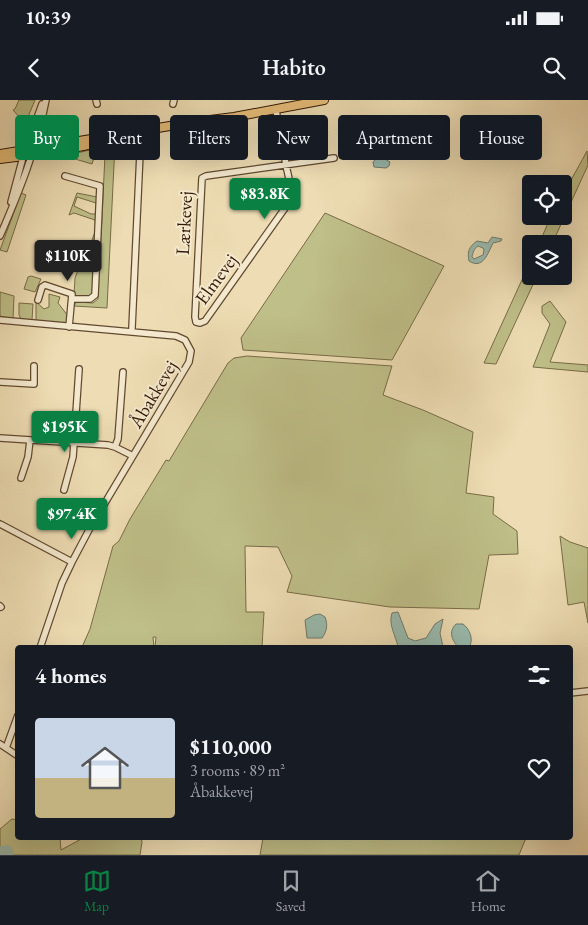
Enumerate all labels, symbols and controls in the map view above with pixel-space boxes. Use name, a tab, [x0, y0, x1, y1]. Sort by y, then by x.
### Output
text: 10:39	[25, 5, 71, 30]
text: Habito	[262, 53, 326, 82]
icon: back	[20, 54, 48, 82]
icon: search	[540, 54, 568, 82]
chip: Buy	[15, 115, 79, 160]
chip: Rent	[89, 115, 160, 160]
chip: Filters	[170, 115, 248, 160]
chip: New	[258, 115, 328, 160]
chip: Apartment	[338, 115, 450, 160]
chip: House	[460, 115, 542, 160]
map controls	[522, 175, 572, 285]
button: locate	[522, 175, 572, 225]
pin: $83.8K	[224, 178, 306, 220]
text: $83.8K	[241, 183, 289, 204]
street label: Lærkevej	[170, 190, 198, 256]
button: layers	[522, 235, 572, 285]
pin: $110K	[33, 240, 103, 282]
text: $110K	[46, 245, 90, 266]
street label: Elmevej	[189, 249, 243, 309]
street label: Åbakkevej	[122, 355, 183, 433]
pin: $195K	[30, 410, 100, 453]
text: $195K	[43, 416, 87, 437]
pin: $97.4K	[31, 498, 113, 540]
text: $97.4K	[48, 503, 96, 524]
icon: filters	[525, 661, 553, 689]
text: 4 homes	[35, 662, 107, 689]
text: $110,000	[190, 733, 272, 760]
icon: home	[75, 738, 135, 798]
icon: heart	[525, 754, 553, 782]
text: 3 rooms · 89 m²	[190, 760, 285, 781]
text: Åbakkevej	[190, 781, 253, 802]
tab: Map	[83, 867, 111, 915]
tab: Saved	[276, 867, 306, 915]
tab: Home	[471, 867, 505, 915]

